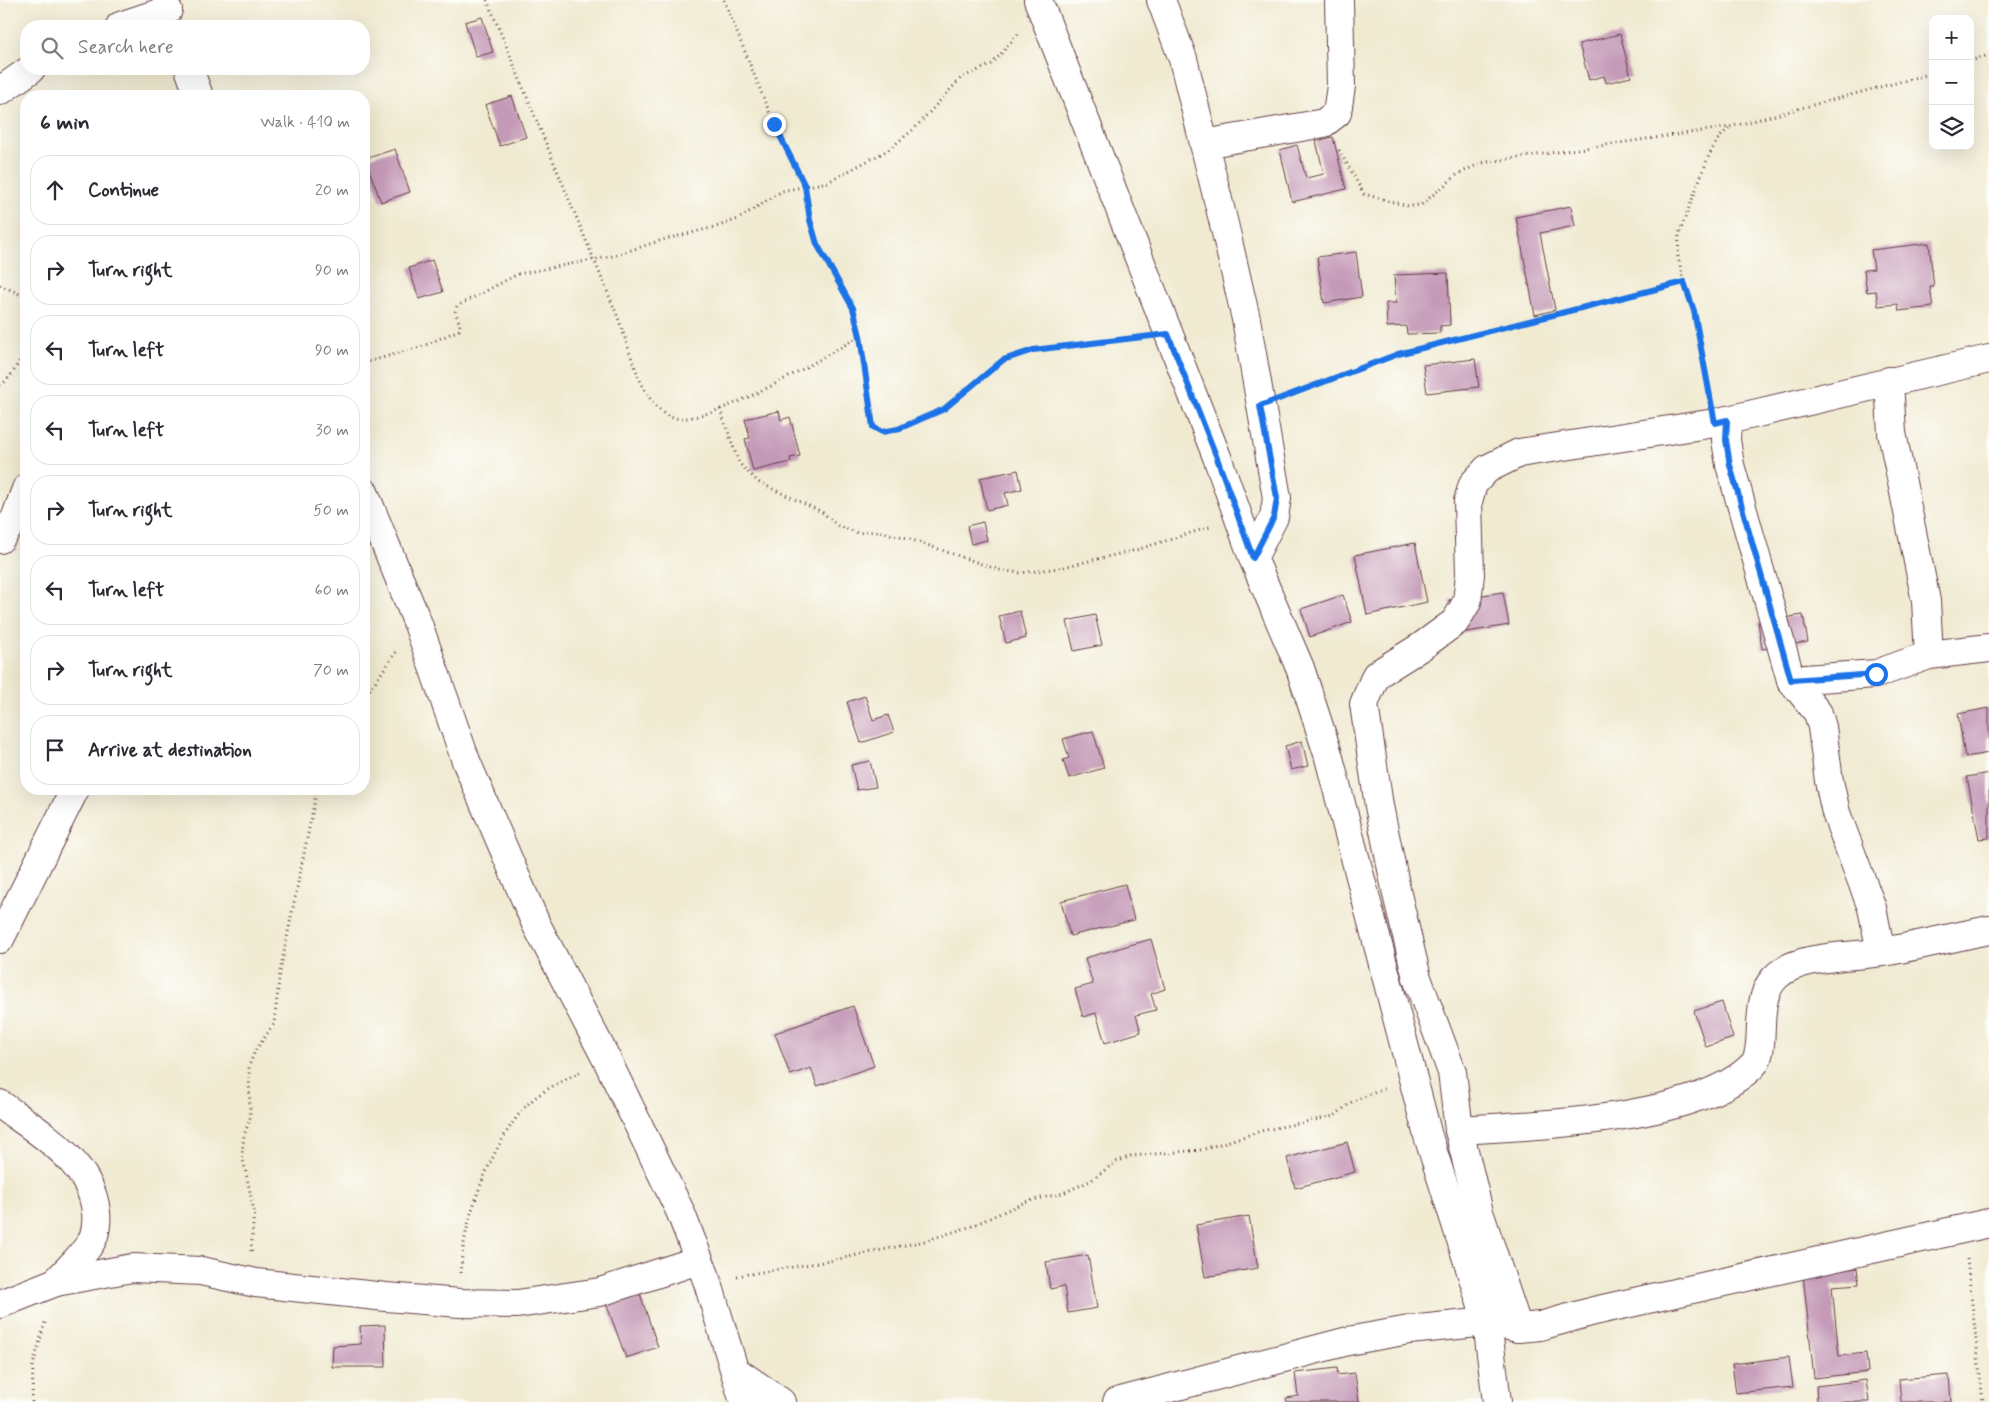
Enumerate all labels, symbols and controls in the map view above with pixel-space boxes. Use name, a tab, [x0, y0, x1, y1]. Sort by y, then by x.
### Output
map controls	[1929, 15, 1974, 150]
button: +	[1929, 15, 1974, 60]
search box	[20, 20, 370, 75]
icon: search	[38, 34, 66, 62]
text: Search here	[78, 35, 174, 60]
button: −	[1929, 60, 1974, 105]
button: layers	[1929, 105, 1974, 150]
text: 6 min	[40, 109, 90, 137]
text: Walk · 410 m	[260, 112, 350, 133]
route end	[763, 113, 786, 136]
icon: ahead	[41, 176, 69, 204]
text: Continue	[88, 178, 159, 203]
text: 20 m	[315, 180, 349, 201]
icon: right	[41, 256, 69, 284]
text: Turn right	[88, 258, 172, 283]
text: 90 m	[315, 260, 349, 281]
icon: left	[41, 336, 69, 364]
text: Turn left	[88, 338, 164, 363]
text: 90 m	[315, 340, 349, 361]
icon: left	[41, 416, 69, 444]
text: Turn left	[88, 418, 164, 443]
text: 30 m	[316, 420, 349, 441]
icon: right	[41, 496, 69, 524]
text: Turn right	[88, 498, 172, 523]
text: 50 m	[313, 500, 349, 521]
icon: left	[41, 576, 69, 604]
text: Turn left	[88, 578, 164, 603]
text: 60 m	[315, 580, 349, 601]
icon: right	[41, 656, 69, 684]
text: Turn right	[88, 658, 172, 683]
text: 70 m	[313, 660, 349, 681]
route start	[1865, 663, 1888, 686]
icon: arrive	[41, 736, 69, 764]
text: Arrive at destination	[88, 738, 252, 763]

